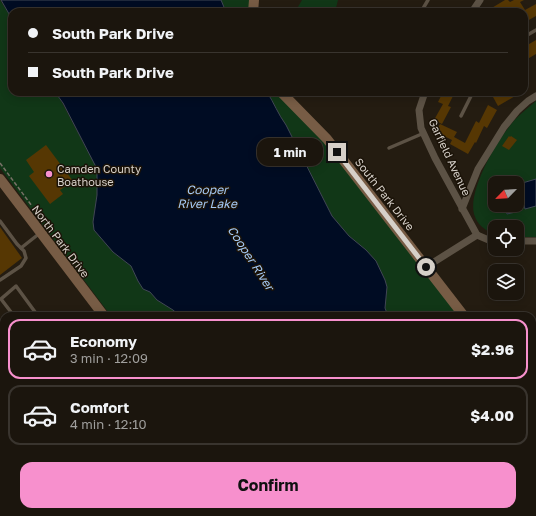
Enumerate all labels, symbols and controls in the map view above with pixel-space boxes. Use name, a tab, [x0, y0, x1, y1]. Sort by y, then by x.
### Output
text: South Park Drive	[52, 24, 174, 42]
text: South Park Drive	[52, 63, 174, 81]
street label: Garfield Avenue	[426, 116, 474, 198]
callout: 1 min	[257, 138, 323, 166]
route end	[328, 143, 346, 161]
text: 1 min	[274, 144, 306, 160]
street label: South Park Drive	[353, 155, 417, 233]
place label: Camden County Boathouse	[57, 162, 141, 188]
marker: Camden County Boathouse	[44, 169, 54, 179]
north arrow	[488, 176, 524, 212]
map controls	[488, 176, 524, 300]
water label: Cooper River Lake	[177, 182, 238, 211]
street label: North Park Drive	[30, 202, 92, 280]
button: locate	[488, 220, 524, 256]
water label: Cooper River	[225, 223, 279, 295]
route start	[417, 258, 435, 276]
button: layers	[488, 264, 524, 300]
icon: car	[22, 331, 58, 367]
text: Economy	[70, 332, 137, 350]
text: $2.96	[471, 340, 514, 358]
text: 3 min · 12:09	[70, 350, 148, 366]
icon: car	[22, 397, 58, 433]
text: Comfort	[70, 398, 129, 416]
text: $4.00	[470, 406, 514, 424]
text: 4 min · 12:10	[70, 416, 147, 432]
button: Confirm	[20, 462, 516, 508]

